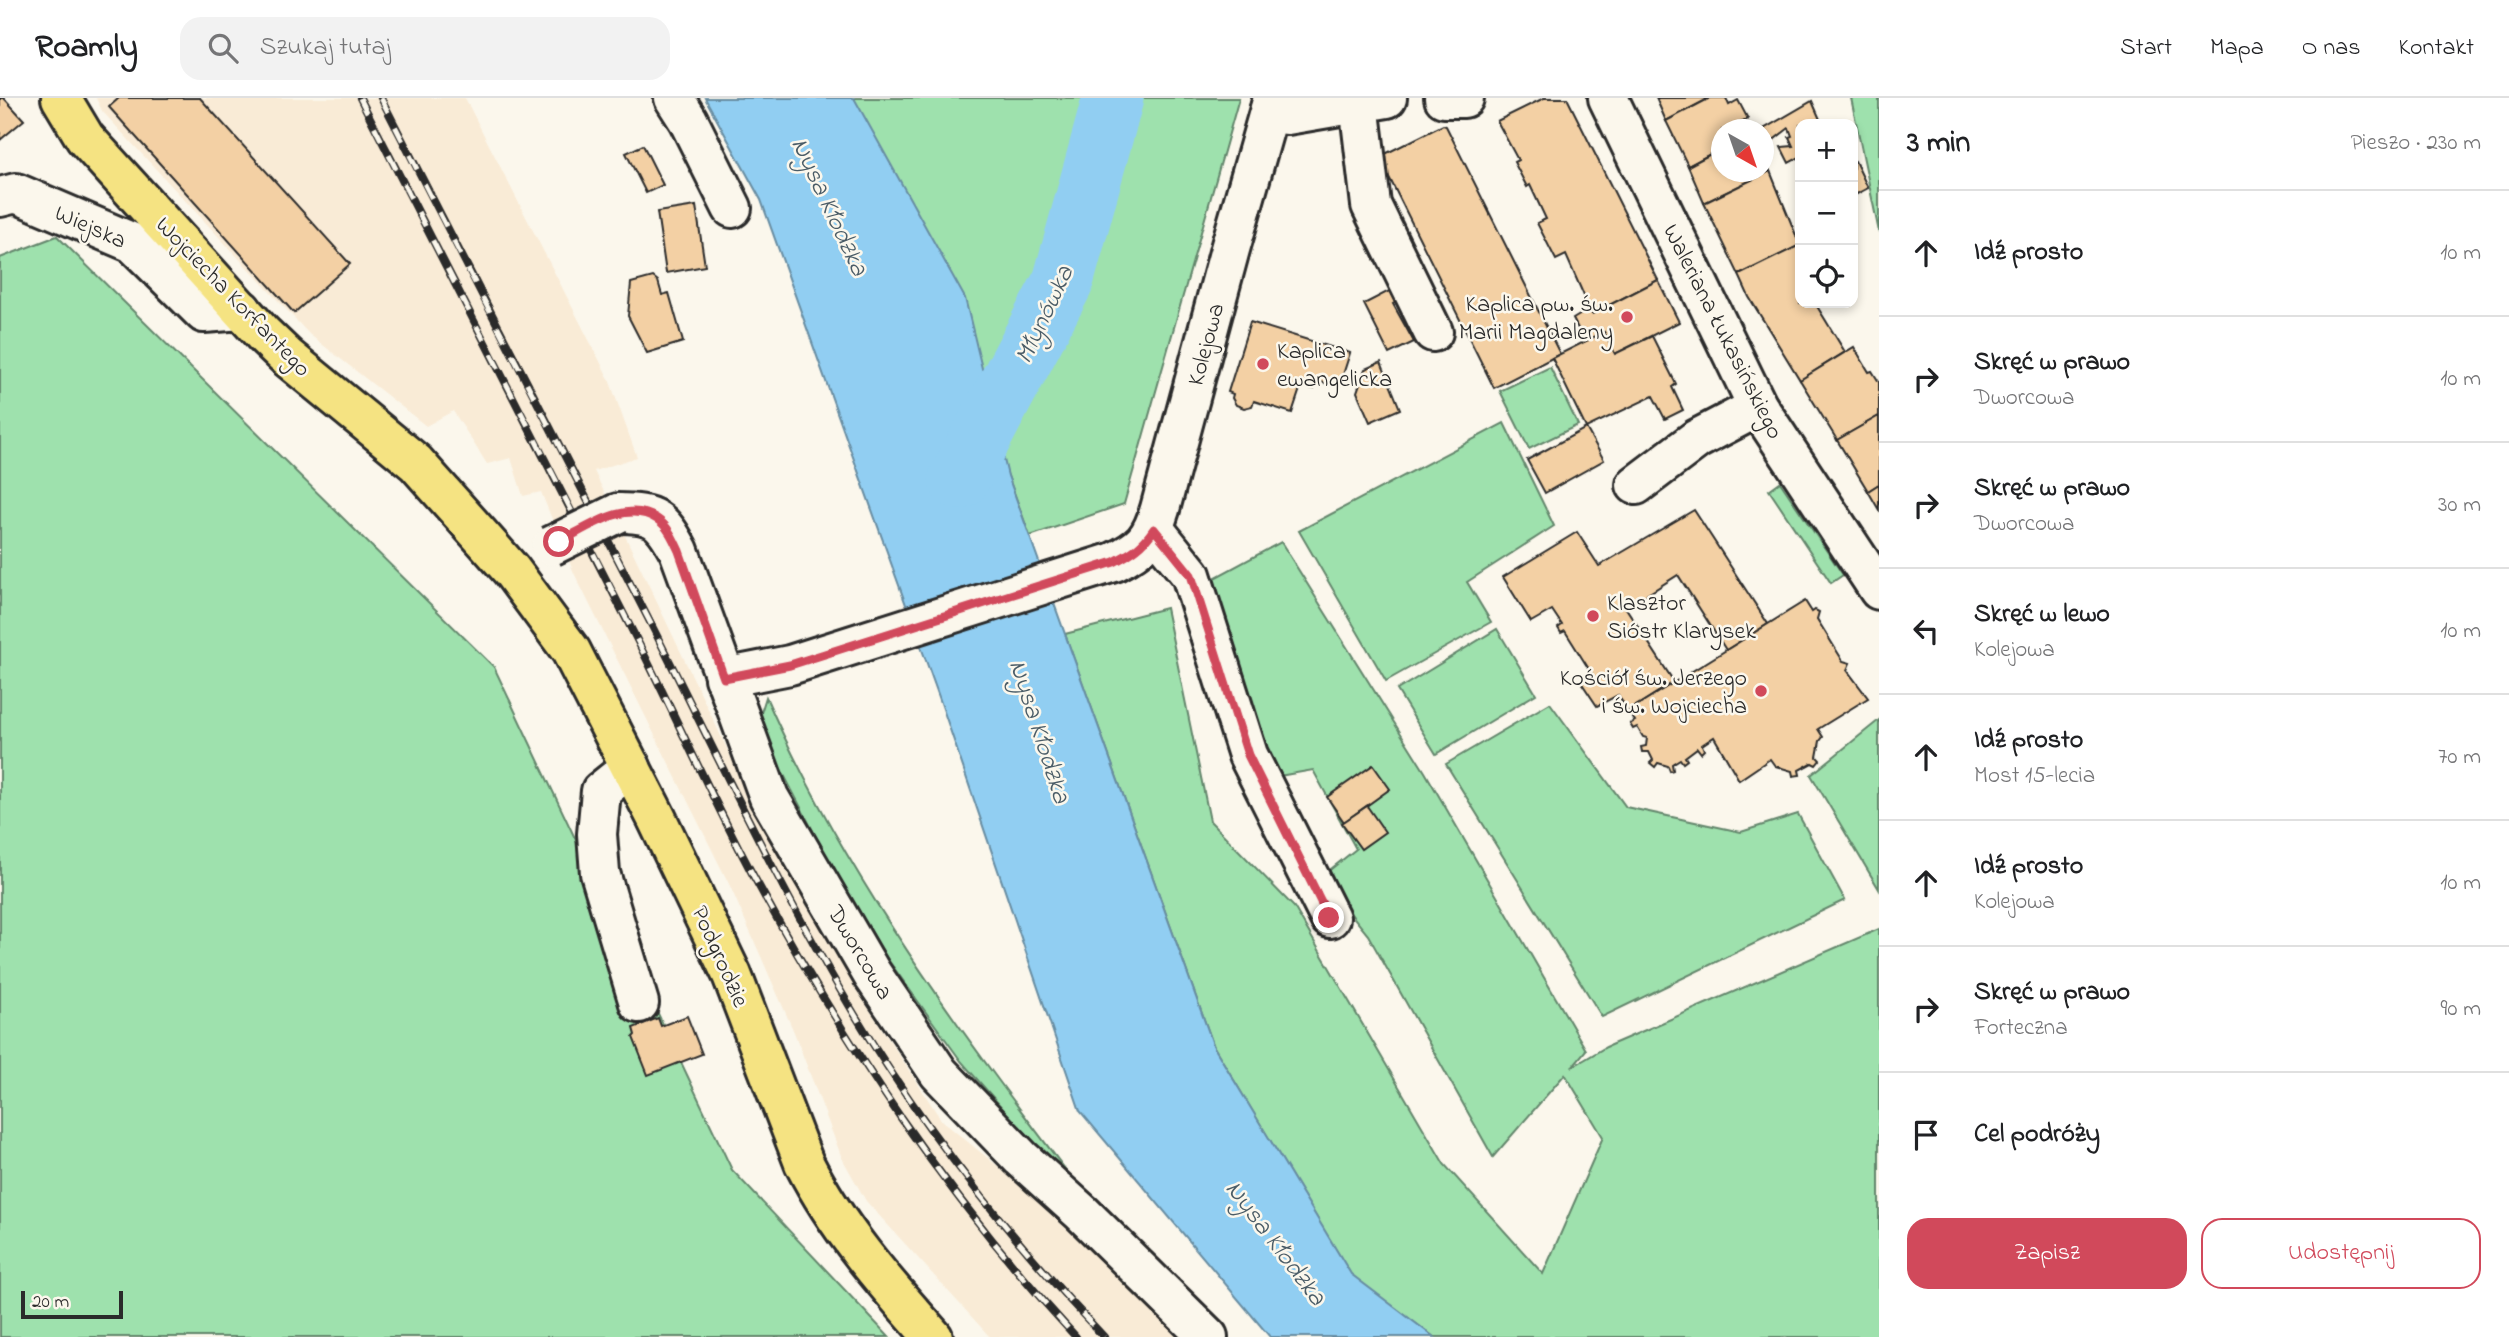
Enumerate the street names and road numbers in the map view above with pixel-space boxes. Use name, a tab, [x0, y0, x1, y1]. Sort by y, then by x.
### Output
street label: Wiejska	[48, 197, 132, 260]
street label: Wojciecha Korfantego	[146, 209, 318, 386]
street label: Waleriana Łukasińskiego	[1652, 218, 1791, 446]
street label: Kolejowa	[1180, 299, 1235, 390]
street label: Dworcowa	[816, 898, 901, 1007]
street label: Podgrodzie	[681, 901, 757, 1014]

